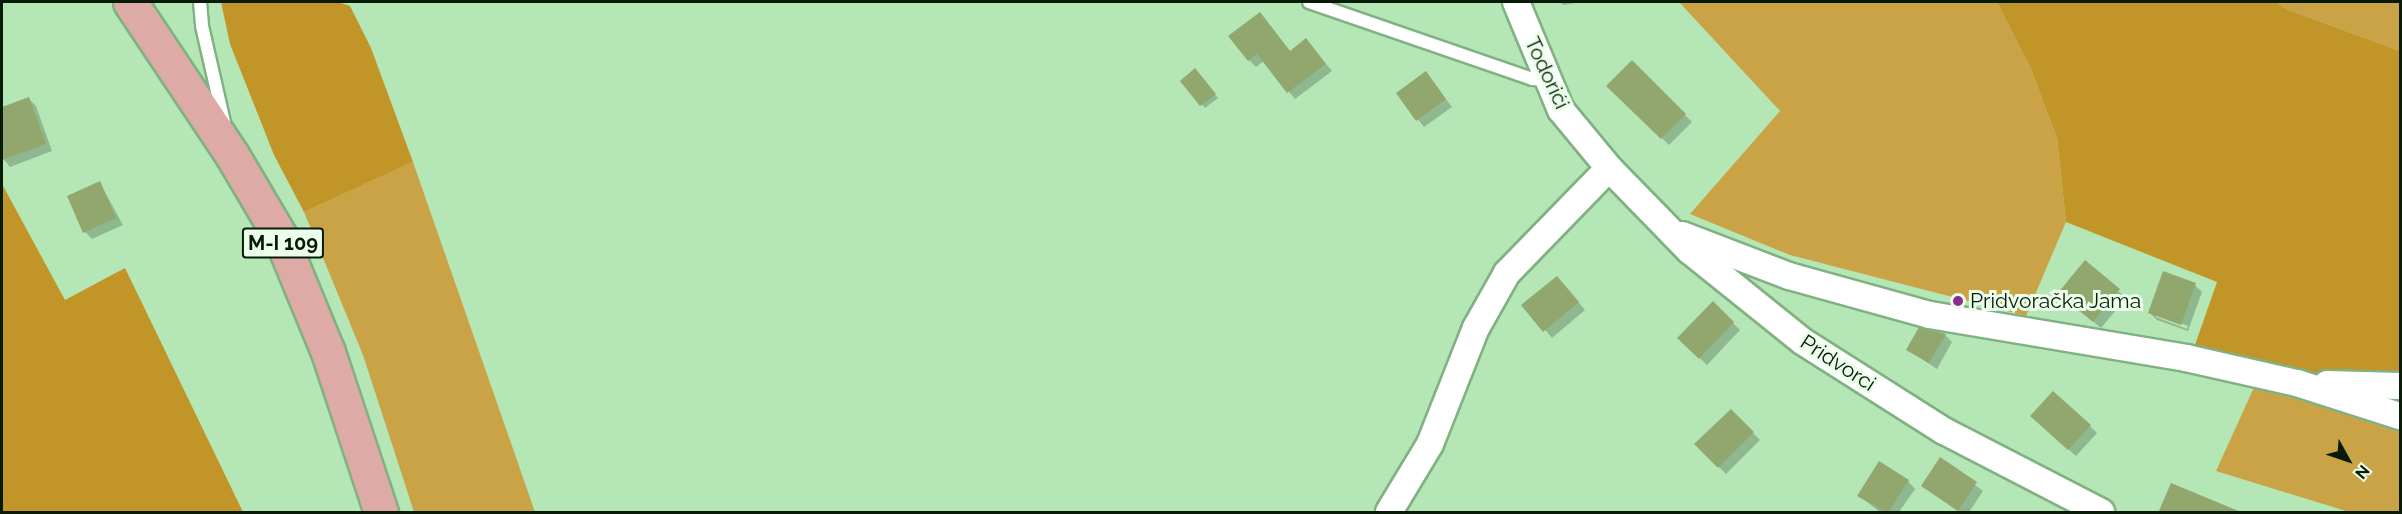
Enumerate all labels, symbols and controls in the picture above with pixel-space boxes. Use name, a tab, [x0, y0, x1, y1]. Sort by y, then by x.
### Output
street label: Todorići	[1519, 33, 1575, 113]
road number: M-I 109	[241, 226, 325, 260]
place label: Pridvoračka Jama	[1970, 288, 2142, 314]
marker: Pridvoračka Jama	[1951, 294, 1965, 308]
street label: Pridvorci	[1796, 329, 1880, 397]
north arrow	[2318, 430, 2378, 490]
text: N	[2351, 461, 2373, 483]

